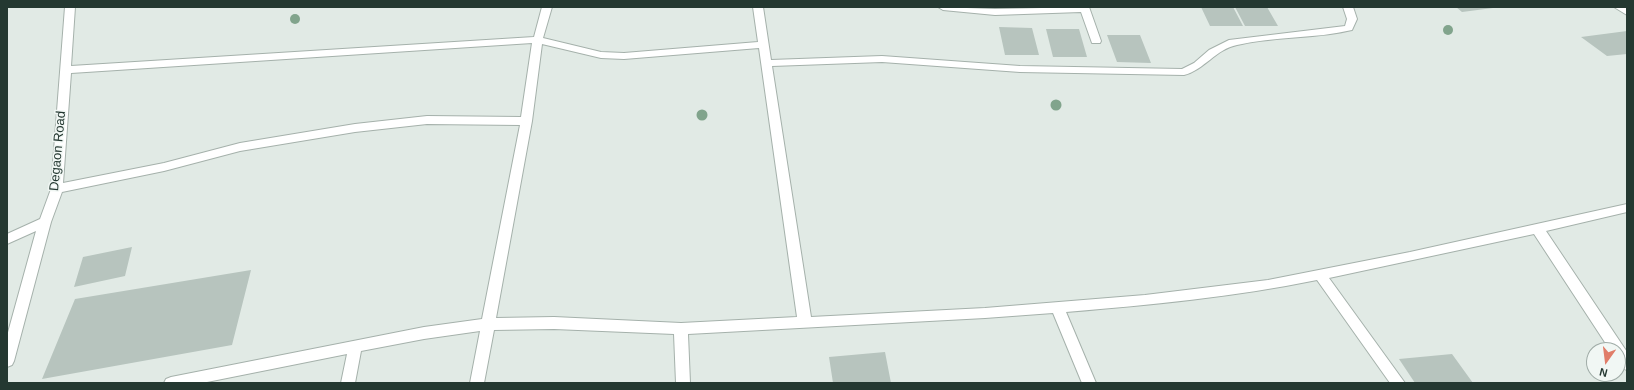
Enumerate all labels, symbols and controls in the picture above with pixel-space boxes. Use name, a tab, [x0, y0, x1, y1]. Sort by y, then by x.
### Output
street label: Degaon Road	[47, 110, 69, 192]
north arrow	[1586, 342, 1626, 382]
text: N	[1598, 366, 1609, 379]

